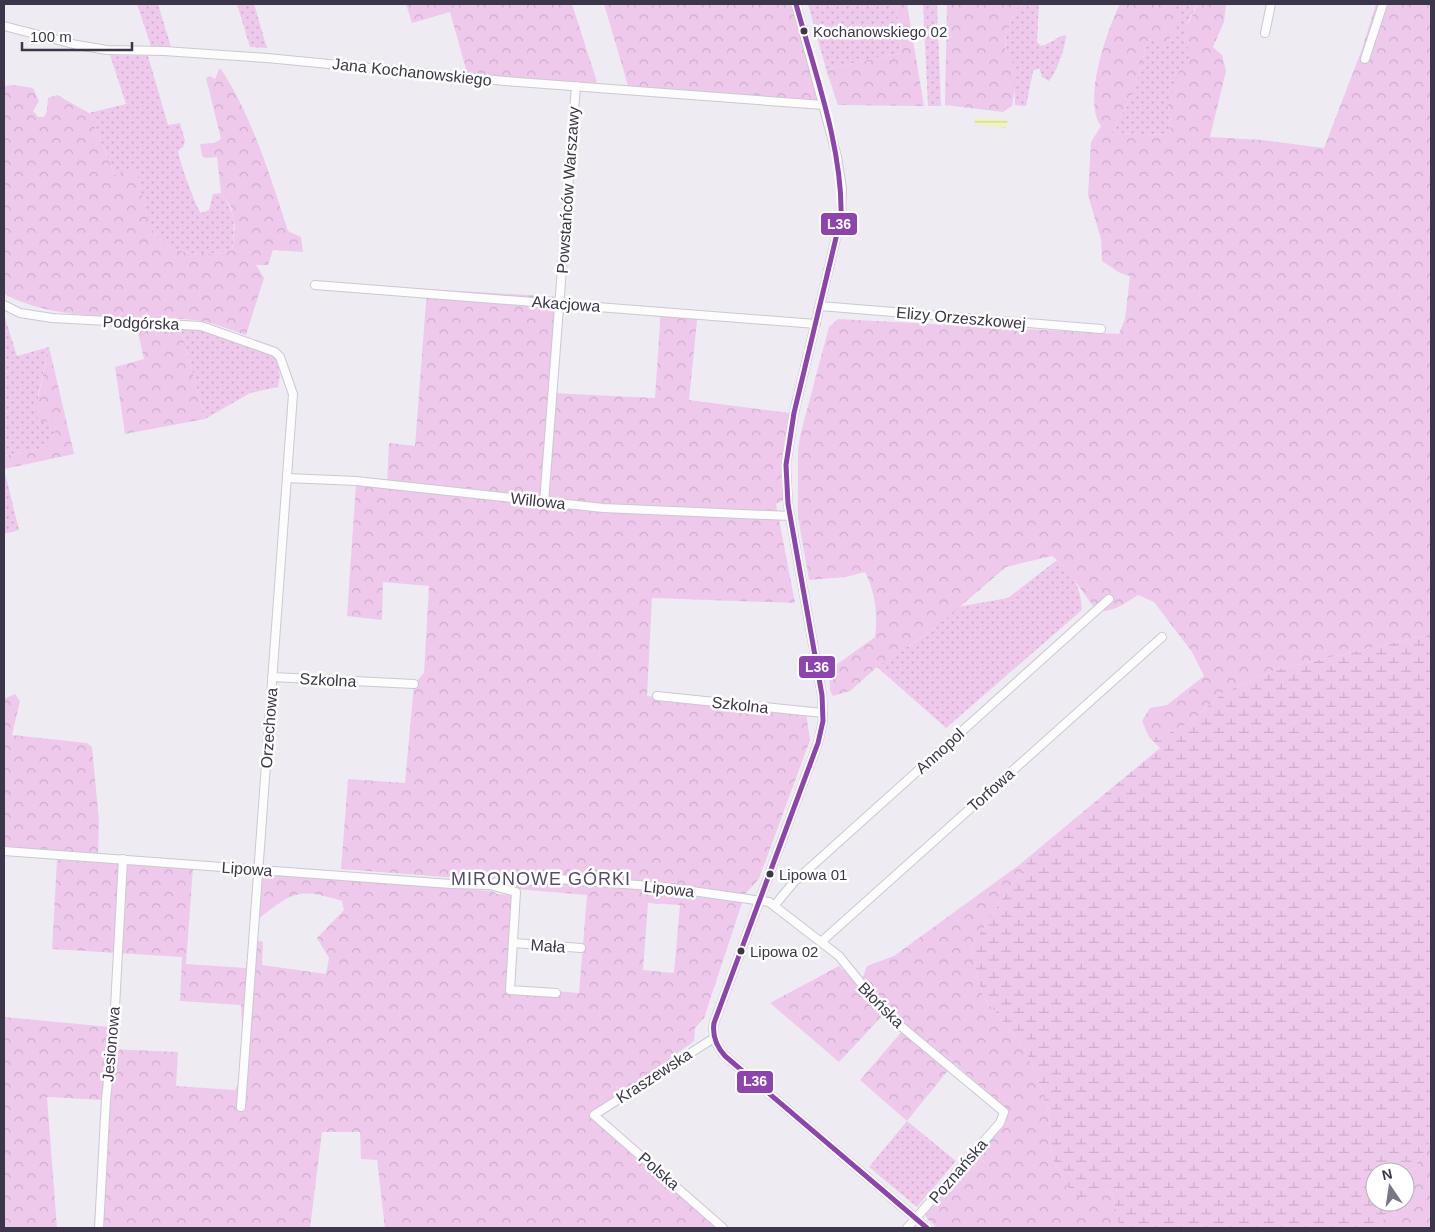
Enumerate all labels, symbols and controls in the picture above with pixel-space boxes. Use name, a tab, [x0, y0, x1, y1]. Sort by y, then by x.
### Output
scale bar	[22, 20, 132, 52]
place label: Kochanowskiego 02	[813, 23, 947, 40]
marker: Kochanowskiego 02	[799, 26, 809, 36]
text: 100 m	[30, 28, 72, 45]
street label: Jana Kochanowskiego	[331, 55, 493, 89]
street label: Powstańców Warszawy	[554, 106, 582, 274]
line badge: L36	[820, 212, 858, 236]
text: L36	[827, 216, 851, 232]
street label: Akacjowa	[531, 293, 601, 315]
street label: Elizy Orzeszkowej	[896, 304, 1026, 332]
street label: Podgórska	[102, 313, 180, 333]
street label: Willowa	[510, 490, 566, 512]
line badge: L36	[798, 655, 836, 679]
text: L36	[805, 659, 829, 675]
street label: Szkolna	[299, 670, 357, 690]
street label: Orzechowa	[258, 687, 280, 769]
street label: Szkolna	[711, 694, 769, 716]
street label: Annopol	[912, 725, 968, 777]
street label: Torfowa	[964, 765, 1018, 815]
street label: Lipowa	[221, 859, 273, 879]
place label: Lipowa 01	[779, 866, 847, 883]
district label: MIRONOWE GÓRKI	[451, 868, 631, 889]
marker: Lipowa 01	[765, 869, 775, 879]
street label: Lipowa	[643, 878, 695, 900]
street label: Mała	[530, 936, 566, 956]
place label: Lipowa 02	[750, 943, 818, 960]
marker: Lipowa 02	[736, 946, 746, 956]
street label: Błońska	[855, 979, 907, 1031]
street label: Jesionowa	[99, 1006, 123, 1082]
street label: Kraszewska	[613, 1045, 695, 1107]
line badge: L36	[736, 1070, 774, 1094]
text: L36	[743, 1073, 767, 1089]
street label: Poznańska	[926, 1135, 990, 1206]
street label: Polska	[635, 1149, 683, 1193]
north arrow	[1365, 1162, 1415, 1212]
text: N	[1380, 1165, 1394, 1183]

